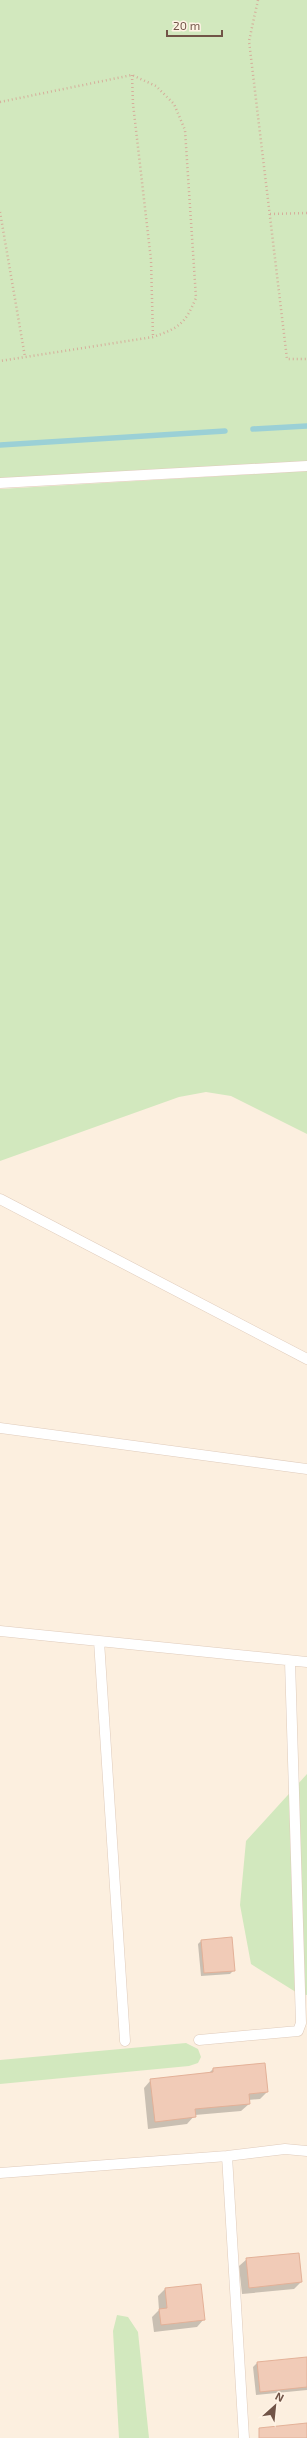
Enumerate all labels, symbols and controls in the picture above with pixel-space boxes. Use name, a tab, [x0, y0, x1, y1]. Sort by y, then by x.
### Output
scale bar	[167, 12, 222, 38]
text: 20 m	[173, 18, 200, 32]
north arrow	[255, 2386, 295, 2426]
text: N	[273, 2389, 286, 2404]

